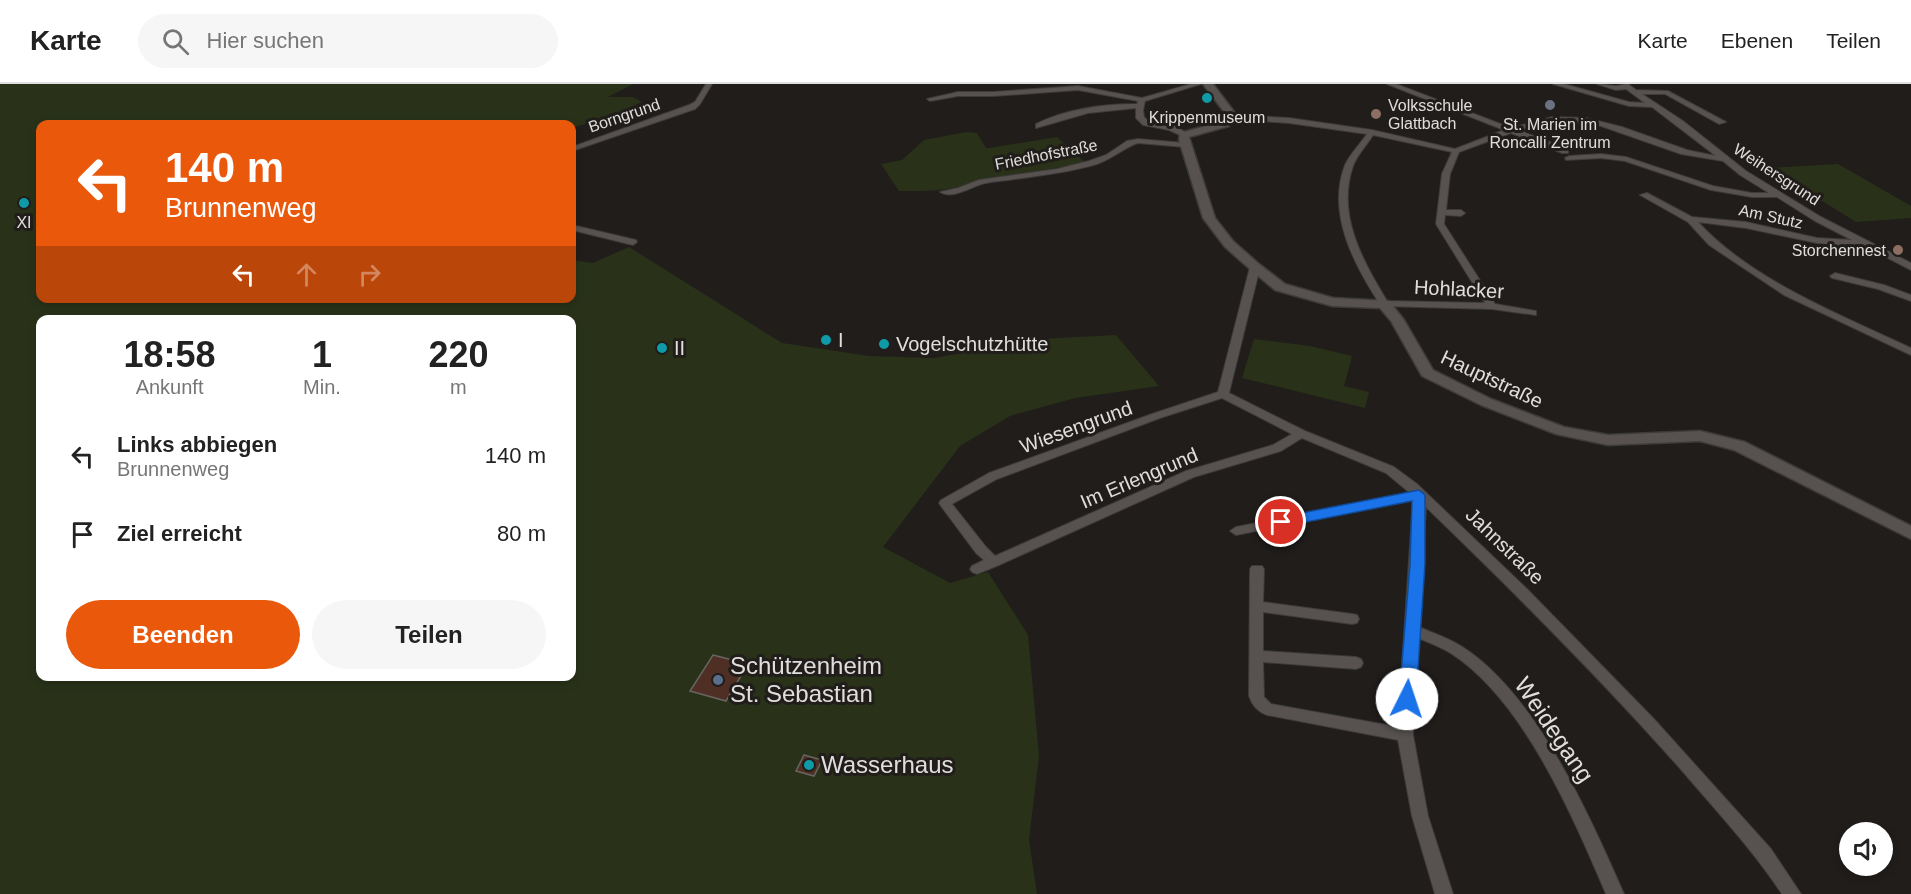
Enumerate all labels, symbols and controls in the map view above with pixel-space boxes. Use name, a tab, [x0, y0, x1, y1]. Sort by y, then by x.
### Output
search box	[138, 14, 558, 68]
text: Karte	[30, 25, 102, 56]
icon: search	[159, 25, 192, 58]
text: Hier suchen	[207, 28, 324, 53]
text: Karte	[1638, 29, 1688, 52]
text: Ebenen	[1721, 29, 1793, 52]
text: Teilen	[1826, 29, 1881, 52]
marker: Krippenmuseum	[1200, 91, 1214, 105]
street label: Borngrund	[586, 95, 662, 136]
place label: Volksschule Glattbach	[1388, 97, 1473, 132]
marker: St. Marien im Roncalli Zentrum	[1543, 98, 1557, 112]
marker: Volksschule Glattbach	[1369, 107, 1383, 121]
place label: Krippenmuseum	[1149, 109, 1265, 126]
place label: St. Marien im Roncalli Zentrum	[1490, 116, 1610, 151]
street label: Friedhofstraße	[993, 136, 1099, 173]
street label: Weihersgrund	[1730, 140, 1823, 209]
icon: left	[66, 144, 144, 222]
text: 140 m	[165, 144, 284, 191]
text: Brunnenweg	[165, 193, 317, 223]
marker: XI	[17, 196, 31, 210]
street label: Am Stutz	[1737, 201, 1804, 232]
place label: XI	[16, 214, 32, 231]
place label: Storchennest	[1792, 242, 1887, 259]
marker: Storchennest	[1891, 243, 1905, 257]
icon: left	[227, 258, 260, 291]
icon: ahead	[290, 258, 323, 291]
icon: right	[353, 258, 386, 291]
street label: Hohlacker	[1413, 276, 1505, 302]
place label: I	[838, 329, 844, 351]
marker: I	[819, 333, 833, 347]
place label: Vogelschutzhütte	[896, 333, 1048, 355]
text: 18:58	[124, 334, 216, 375]
text: 1	[312, 334, 332, 375]
text: 220	[428, 334, 488, 375]
place label: II	[674, 337, 685, 359]
marker: Vogelschutzhütte	[877, 337, 891, 351]
marker: II	[655, 341, 669, 355]
street label: Hauptstraße	[1437, 346, 1547, 412]
text: Ankunft	[136, 376, 203, 398]
text: Min.	[303, 376, 341, 398]
text: m	[450, 376, 467, 398]
street label: Wiesengrund	[1017, 397, 1135, 457]
text: Links abbiegen	[117, 432, 277, 457]
icon: left	[66, 440, 99, 473]
text: 140 m	[485, 443, 546, 468]
street label: Im Erlengrund	[1077, 443, 1201, 513]
text: Brunnenweg	[117, 458, 229, 480]
pin	[1255, 496, 1306, 547]
street label: Jahnstraße	[1461, 503, 1549, 589]
icon: arrive	[1264, 505, 1297, 538]
icon: arrive	[66, 518, 99, 551]
text: Ziel erreicht	[117, 521, 242, 546]
text: 80 m	[497, 521, 546, 546]
button: Beenden	[66, 600, 300, 669]
button: Teilen	[312, 600, 546, 669]
place label: Schützenheim St. Sebastian	[730, 652, 882, 707]
position arrow	[1375, 667, 1439, 731]
street label: Weidegang	[1509, 672, 1599, 787]
marker: Schützenheim St. Sebastian	[711, 673, 725, 687]
place label: Wasserhaus	[821, 751, 954, 778]
marker: Wasserhaus	[802, 758, 816, 772]
map controls	[1839, 822, 1893, 876]
button: sound	[1839, 822, 1893, 876]

